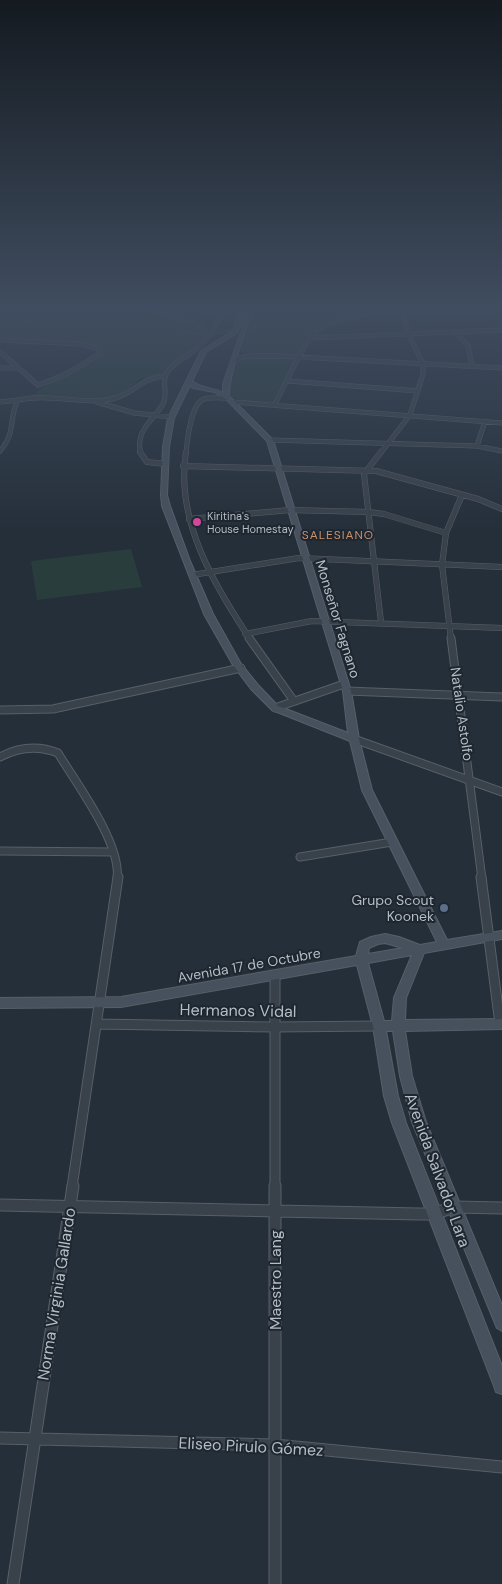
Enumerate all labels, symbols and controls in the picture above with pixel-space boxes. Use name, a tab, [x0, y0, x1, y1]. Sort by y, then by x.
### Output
place label: Kiritina's House Homestay	[207, 509, 294, 536]
marker: Kiritina's House Homestay	[191, 516, 203, 528]
district label: SALESIANO	[302, 527, 374, 543]
street label: Monseñor Fagnano	[311, 558, 365, 680]
street label: Natalio Astolfo	[447, 666, 477, 762]
place label: Grupo Scout Koonek	[351, 891, 434, 925]
marker: Grupo Scout Koonek	[438, 902, 450, 914]
street label: Avenida 17 de Octubre	[176, 944, 322, 986]
street label: Hermanos Vidal	[179, 999, 297, 1022]
street label: Avenida Salvador Lara	[400, 1090, 475, 1250]
street label: Norma Virginia Gallardo	[32, 1206, 81, 1382]
street label: Maestro Lang	[265, 1230, 286, 1330]
street label: Eliseo Pirulo Gómez	[178, 1432, 324, 1461]

